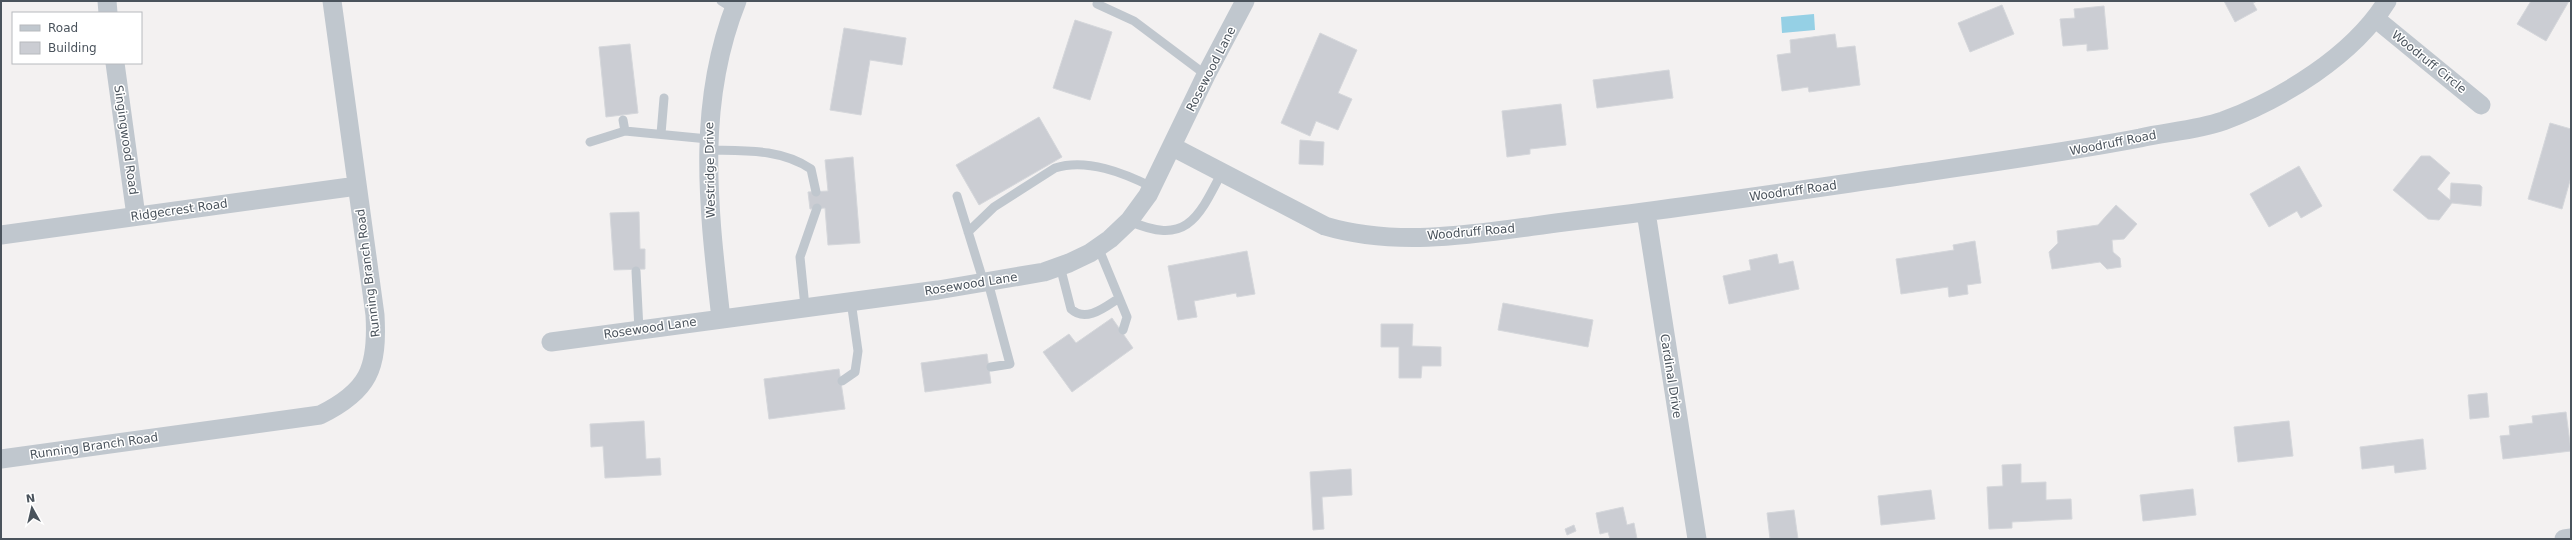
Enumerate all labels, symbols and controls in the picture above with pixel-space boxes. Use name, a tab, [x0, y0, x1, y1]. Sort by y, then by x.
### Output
legend	[12, 12, 142, 64]
text: Road	[48, 21, 78, 35]
street label: Rosewood Lane	[1183, 24, 1239, 114]
street label: Woodruff Circle	[2389, 28, 2469, 96]
text: Building	[48, 41, 97, 55]
street label: Singingwood Road	[111, 84, 141, 196]
street label: Westridge Drive	[702, 122, 718, 218]
street label: Woodruff Road	[2068, 128, 2158, 158]
street label: Woodruff Road	[1748, 178, 1838, 204]
street label: Ridgecrest Road	[130, 196, 228, 224]
street label: Running Branch Road	[353, 208, 383, 338]
street label: Woodruff Road	[1426, 221, 1516, 243]
street label: Rosewood Lane	[924, 270, 1018, 298]
street label: Rosewood Lane	[603, 315, 697, 341]
street label: Cardinal Drive	[1657, 333, 1685, 419]
street label: Running Branch Road	[29, 430, 159, 462]
north arrow	[12, 488, 52, 528]
text: N	[25, 492, 36, 506]

